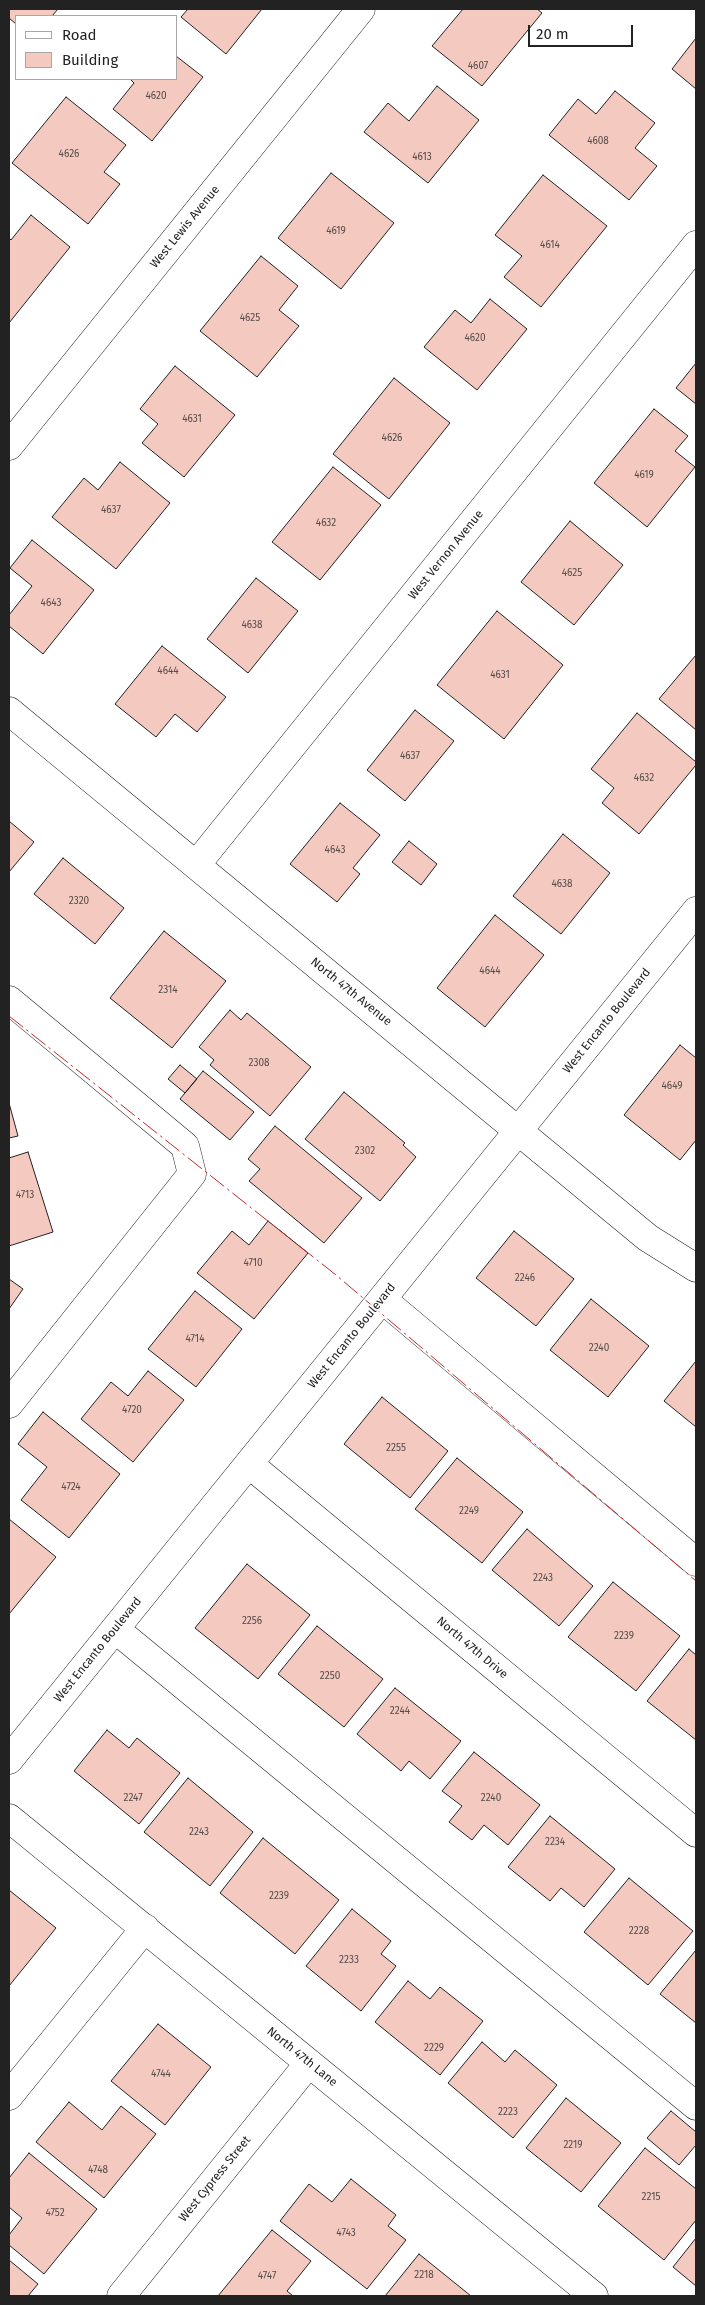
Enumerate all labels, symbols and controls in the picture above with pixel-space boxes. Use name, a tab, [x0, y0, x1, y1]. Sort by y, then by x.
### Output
legend	[15, 15, 178, 80]
scale bar	[530, 15, 635, 47]
text: 20 m	[536, 25, 569, 43]
text: Road	[62, 26, 97, 44]
text: Building	[62, 51, 118, 69]
house number: 4607	[468, 60, 488, 72]
house number: 4620	[145, 90, 167, 102]
house number: 4608	[587, 135, 609, 147]
house number: 4626	[59, 148, 79, 160]
house number: 4613	[412, 151, 432, 163]
street label: West Lewis Avenue	[147, 183, 223, 271]
house number: 4619	[326, 225, 346, 237]
house number: 4614	[540, 239, 560, 251]
house number: 4625	[240, 312, 260, 324]
house number: 4620	[464, 332, 486, 344]
house number: 4631	[182, 413, 202, 425]
house number: 4626	[382, 432, 402, 444]
house number: 4619	[634, 469, 654, 481]
house number: 4637	[101, 504, 121, 516]
street label: West Vernon Avenue	[405, 507, 487, 603]
house number: 4632	[316, 517, 336, 529]
house number: 4625	[562, 567, 582, 579]
house number: 4643	[41, 597, 61, 609]
house number: 4638	[241, 619, 263, 631]
house number: 4644	[157, 665, 179, 677]
house number: 4631	[490, 669, 510, 681]
house number: 4637	[400, 750, 420, 762]
house number: 4632	[634, 772, 654, 784]
house number: 4643	[325, 844, 345, 856]
house number: 4638	[551, 878, 573, 890]
house number: 2320	[69, 895, 89, 907]
street label: North 47th Avenue	[308, 955, 394, 1029]
house number: 4644	[479, 965, 501, 977]
street label: West Encanto Boulevard	[560, 965, 654, 1077]
house number: 2314	[158, 984, 178, 996]
house number: 2308	[249, 1057, 269, 1069]
house number: 4649	[661, 1080, 683, 1092]
house number: 2302	[355, 1145, 375, 1157]
house number: 4713	[16, 1189, 34, 1201]
house number: 4710	[243, 1257, 263, 1269]
house number: 2246	[515, 1272, 535, 1284]
street label: West Encanto Boulevard	[305, 1280, 399, 1392]
house number: 4714	[186, 1333, 204, 1345]
house number: 2240	[589, 1342, 609, 1354]
house number: 4720	[122, 1404, 142, 1416]
house number: 2255	[386, 1442, 406, 1454]
house number: 4724	[61, 1481, 81, 1493]
house number: 2249	[459, 1505, 479, 1517]
house number: 2243	[533, 1572, 553, 1584]
street label: West Encanto Boulevard	[51, 1594, 145, 1706]
street label: North 47th Drive	[433, 1614, 511, 1682]
house number: 2256	[242, 1615, 262, 1627]
house number: 2239	[614, 1630, 634, 1642]
house number: 2250	[320, 1670, 340, 1682]
house number: 2244	[390, 1705, 410, 1717]
house number: 2247	[123, 1792, 143, 1804]
house number: 2240	[481, 1792, 501, 1804]
house number: 2243	[189, 1826, 209, 1838]
house number: 2234	[545, 1836, 565, 1848]
house number: 2239	[269, 1890, 289, 1902]
house number: 2228	[629, 1925, 649, 1937]
house number: 2233	[339, 1954, 359, 1966]
street label: North 47th Lane	[264, 2024, 340, 2090]
house number: 2229	[424, 2042, 444, 2054]
house number: 4744	[151, 2068, 171, 2080]
house number: 2223	[498, 2106, 518, 2118]
street label: West Cypress Street	[176, 2133, 254, 2225]
house number: 2219	[563, 2139, 583, 2151]
house number: 4748	[88, 2164, 108, 2176]
house number: 2215	[642, 2191, 660, 2203]
house number: 4752	[45, 2207, 65, 2219]
house number: 4743	[336, 2227, 356, 2239]
house number: 2218	[414, 2269, 434, 2281]
house number: 4747	[258, 2270, 276, 2282]

